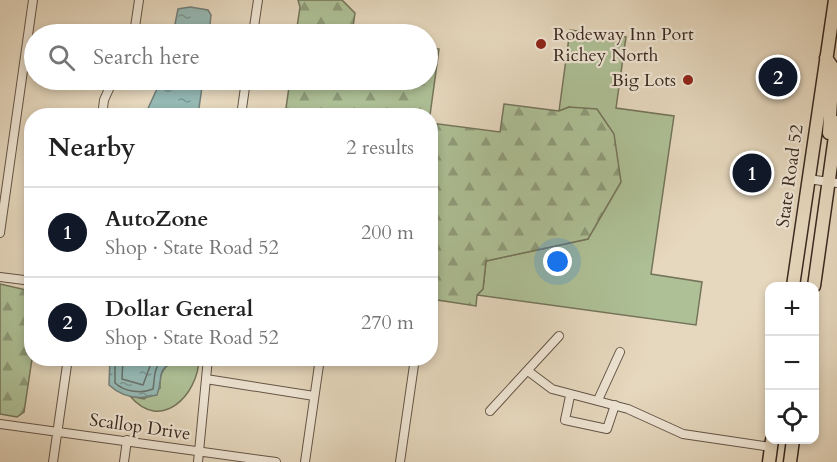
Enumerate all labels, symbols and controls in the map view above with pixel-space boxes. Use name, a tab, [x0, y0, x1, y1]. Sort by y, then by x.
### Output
place label: Rodeway Inn Port Richey North	[553, 22, 694, 68]
search box	[24, 24, 438, 90]
marker: Rodeway Inn Port Richey North	[534, 37, 548, 51]
icon: search	[45, 41, 78, 74]
text: Search here	[93, 42, 200, 72]
pin: 2	[758, 54, 798, 100]
place label: Big Lots	[611, 68, 676, 93]
marker: Big Lots	[681, 73, 695, 87]
street label: State Road 52	[770, 123, 810, 229]
text: Nearby	[48, 130, 136, 165]
text: 2 results	[346, 134, 414, 161]
pin: 1	[732, 150, 771, 195]
text: AutoZone	[105, 204, 208, 234]
text: 1	[62, 219, 73, 246]
text: 200 m	[361, 219, 414, 246]
text: Shop · State Road 52	[105, 234, 279, 261]
your location	[543, 247, 572, 276]
map controls	[765, 282, 819, 444]
button: +	[765, 282, 819, 336]
text: Dollar General	[105, 294, 253, 324]
text: 2	[62, 309, 73, 336]
text: 270 m	[361, 309, 414, 336]
text: Shop · State Road 52	[105, 324, 279, 351]
button: −	[765, 336, 819, 390]
button: locate	[765, 390, 819, 444]
street label: Scallop Drive	[88, 408, 192, 446]

